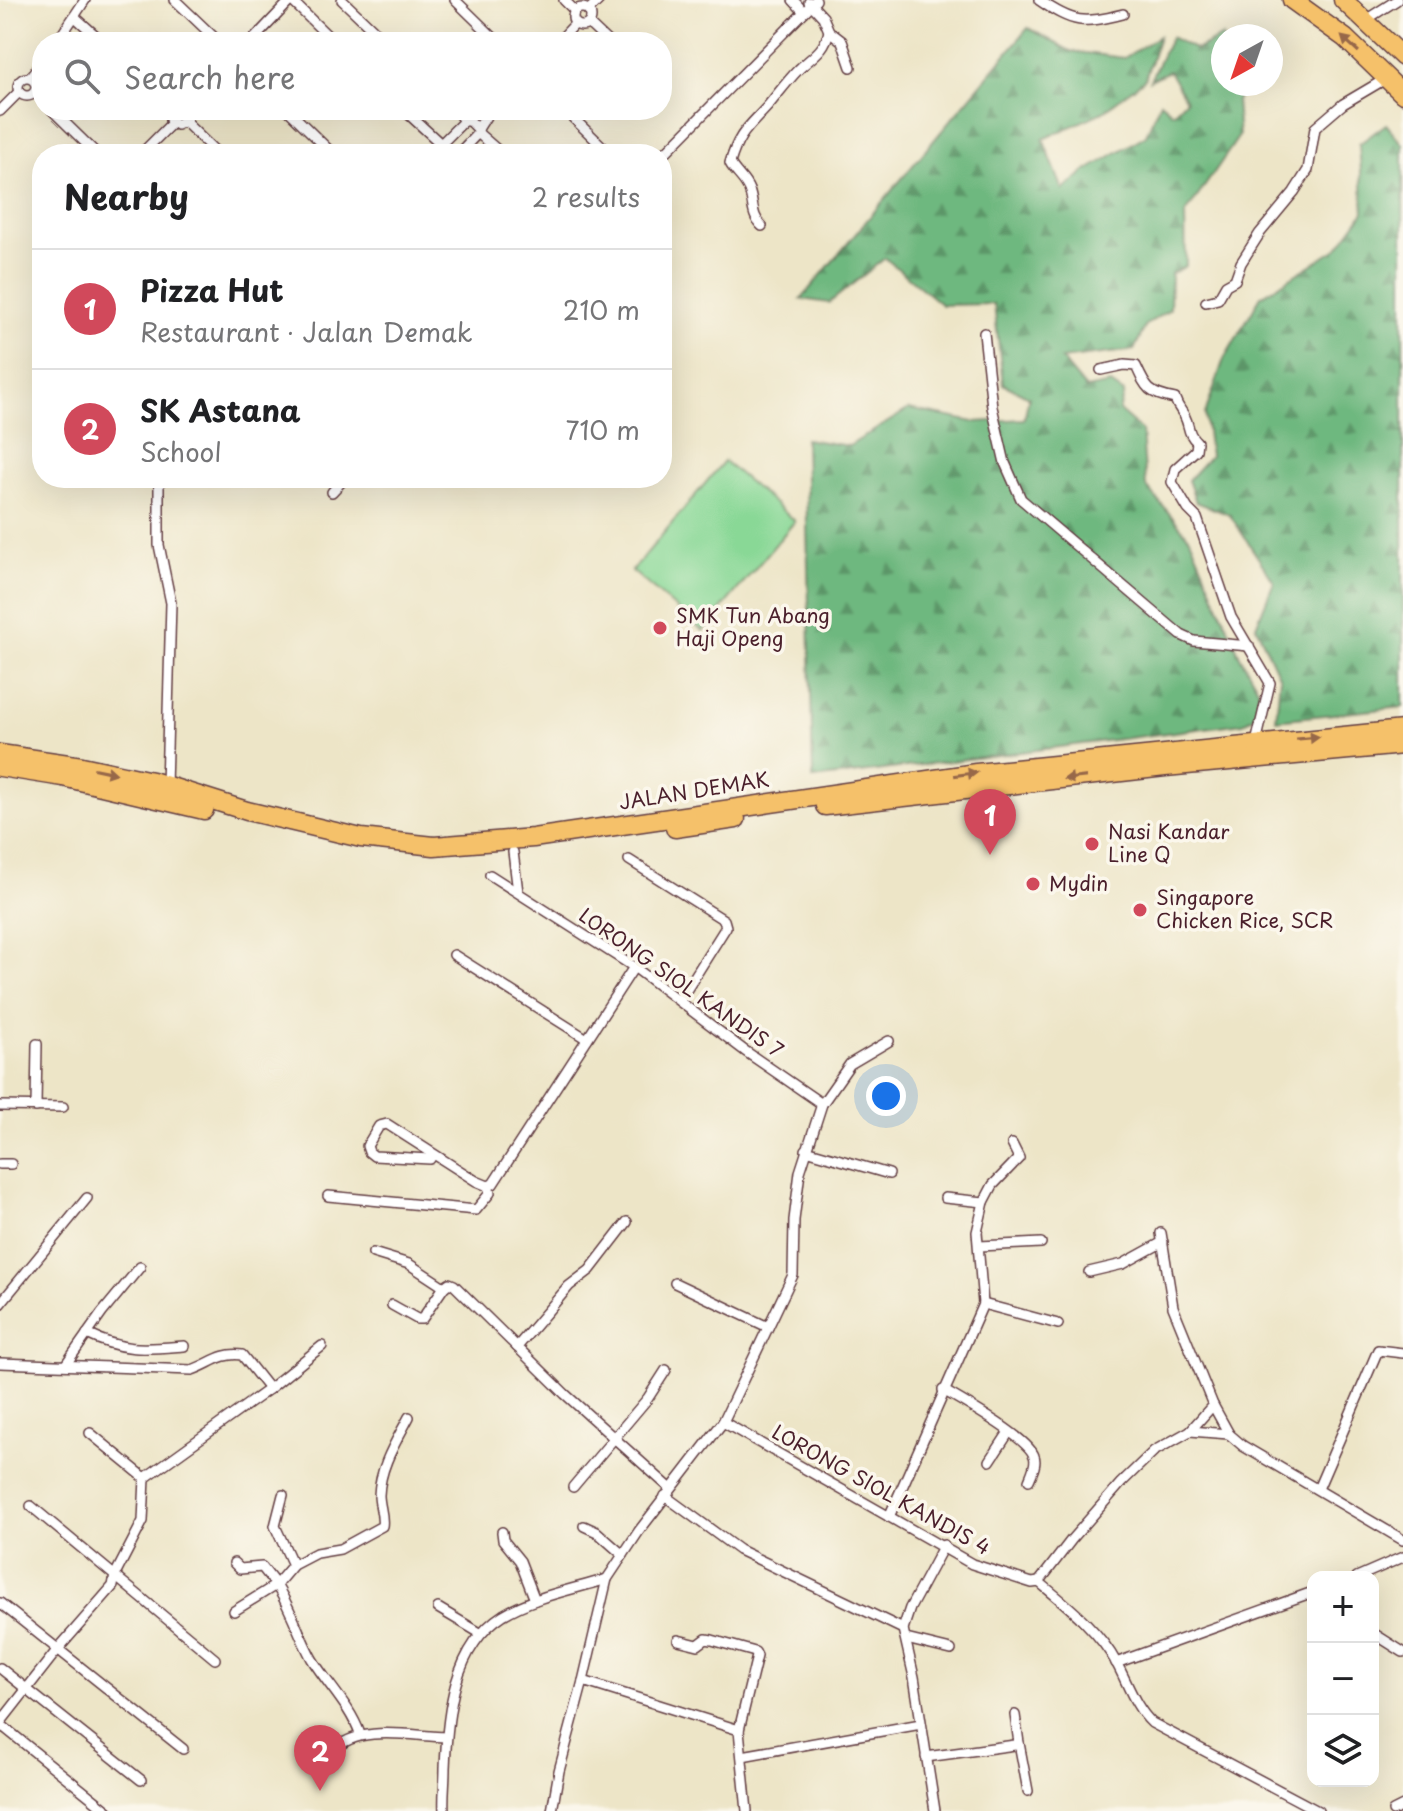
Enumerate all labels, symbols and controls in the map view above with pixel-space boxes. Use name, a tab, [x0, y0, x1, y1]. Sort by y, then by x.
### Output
north arrow	[1211, 24, 1283, 96]
search box	[32, 32, 672, 120]
one-way arrow	[1341, 35, 1360, 53]
icon: search	[60, 54, 104, 98]
text: Search here	[124, 54, 296, 99]
text: Nearby	[64, 170, 189, 222]
text: 2 results	[532, 177, 640, 216]
text: Pizza Hut	[140, 267, 284, 312]
text: 1	[84, 290, 96, 329]
text: 210 m	[563, 290, 640, 329]
text: Restaurant · Jalan Demak	[140, 312, 473, 351]
text: SK Astana	[140, 387, 301, 432]
text: 2	[81, 410, 99, 449]
text: 710 m	[566, 410, 640, 449]
text: School	[140, 432, 222, 471]
place label: SMK Tun Abang Haji Openg	[676, 600, 830, 653]
marker: SMK Tun Abang Haji Openg	[651, 619, 669, 637]
one-way arrow	[1296, 731, 1321, 744]
street label: JALAN DEMAK	[617, 763, 771, 817]
one-way arrow	[92, 765, 117, 778]
one-way arrow	[954, 767, 979, 780]
one-way arrow	[1062, 771, 1087, 784]
pin: 1	[964, 789, 1016, 855]
place label: Nasi Kandar Line Q	[1108, 816, 1230, 869]
marker: Nasi Kandar Line Q	[1083, 835, 1101, 853]
place label: Mydin	[1049, 868, 1108, 898]
marker: Mydin	[1024, 875, 1042, 893]
place label: Singapore Chicken Rice, SCR	[1156, 882, 1334, 935]
street label: LORONG SIOL KANDIS 7	[573, 900, 790, 1064]
marker: Singapore Chicken Rice, SCR	[1131, 901, 1149, 919]
your location	[866, 1076, 906, 1116]
street label: LORONG SIOL KANDIS 4	[767, 1416, 996, 1562]
map controls	[1307, 1571, 1379, 1787]
button: +	[1307, 1571, 1379, 1643]
button: −	[1307, 1643, 1379, 1715]
button: layers	[1307, 1715, 1379, 1787]
pin: 2	[294, 1725, 346, 1791]

